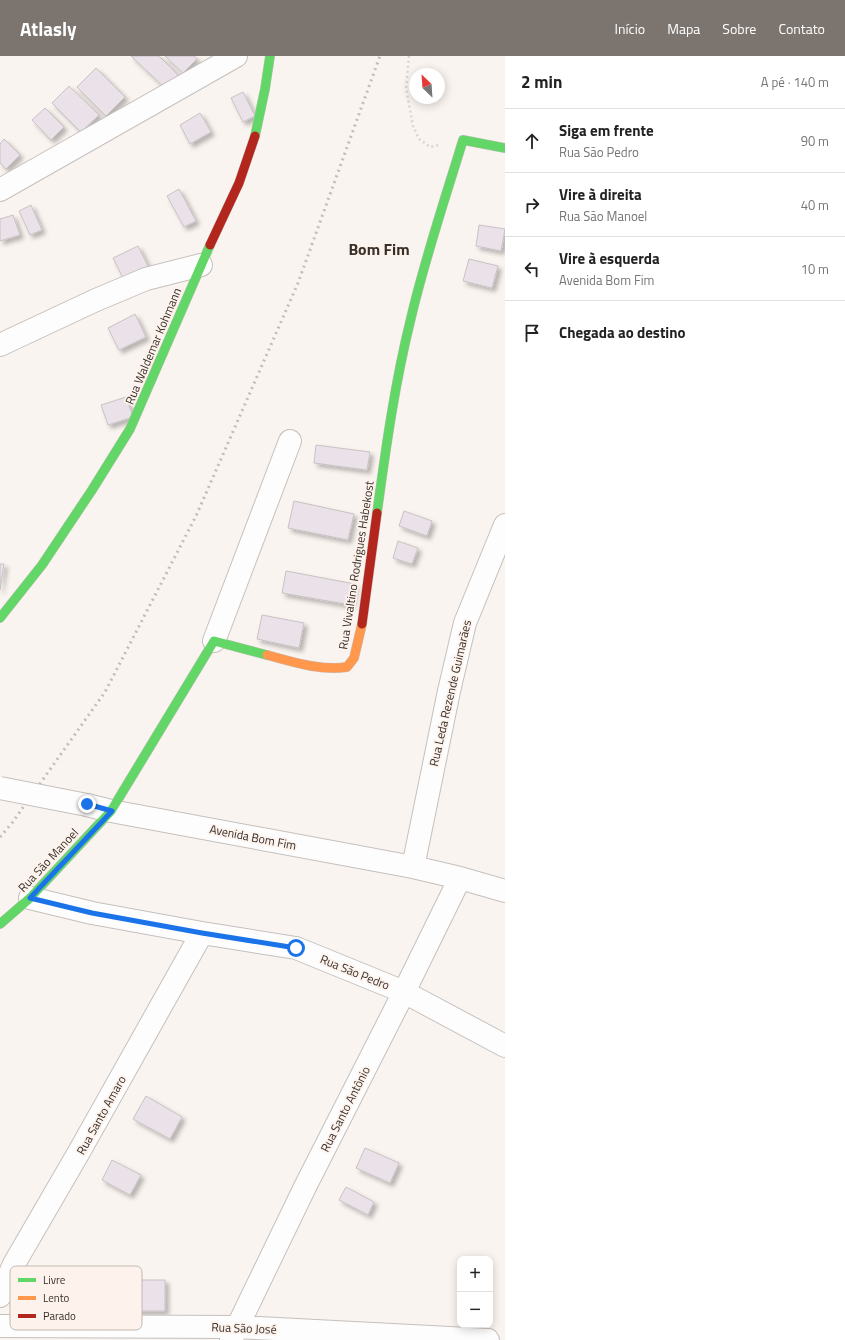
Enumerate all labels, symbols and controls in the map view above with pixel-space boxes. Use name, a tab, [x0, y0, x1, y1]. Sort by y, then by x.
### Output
text: Atlasly	[20, 14, 77, 43]
text: Início	[615, 18, 645, 39]
text: Mapa	[667, 18, 700, 39]
text: Sobre	[722, 18, 756, 39]
text: Contato	[778, 18, 825, 39]
north arrow	[409, 68, 445, 104]
text: 2 min	[521, 69, 562, 95]
text: A pé · 140 m	[761, 72, 829, 92]
text: Siga em frente	[559, 119, 654, 142]
icon: ahead	[521, 130, 543, 152]
text: 90 m	[801, 131, 829, 151]
text: Rua São Pedro	[559, 142, 639, 162]
text: Vire à direita	[559, 183, 642, 206]
icon: right	[521, 194, 543, 216]
text: 40 m	[801, 195, 829, 215]
text: Rua São Manoel	[559, 206, 647, 226]
district label: Bom Fim	[348, 237, 410, 261]
text: Vire à esquerda	[559, 247, 660, 270]
icon: left	[521, 258, 543, 280]
text: 10 m	[801, 259, 829, 279]
text: Avenida Bom Fim	[559, 270, 654, 290]
street label: Rua Waldemar Kohmann	[120, 285, 186, 407]
text: Chegada ao destino	[559, 321, 685, 344]
icon: arrive	[521, 322, 543, 344]
street label: Rua Vivaltino Rodrigues Habekost	[333, 479, 379, 651]
street label: Rua Leda Rezende Guimarães	[424, 618, 476, 768]
route end	[78, 795, 96, 813]
street label: Avenida Bom Fim	[208, 819, 298, 855]
street label: Rua São Manoel	[13, 824, 83, 896]
route start	[287, 939, 305, 957]
street label: Rua São Pedro	[317, 949, 393, 995]
street label: Rua Santo Antônio	[315, 1063, 375, 1155]
street label: Rua Santo Amaro	[71, 1072, 131, 1158]
map controls	[457, 1256, 493, 1328]
button: +	[457, 1256, 493, 1292]
legend	[10, 1266, 142, 1330]
text: Livre	[43, 1272, 66, 1288]
text: Lento	[43, 1290, 70, 1306]
button: −	[457, 1292, 493, 1328]
text: Parado	[43, 1308, 76, 1324]
street label: Rua São José	[211, 1317, 277, 1339]

